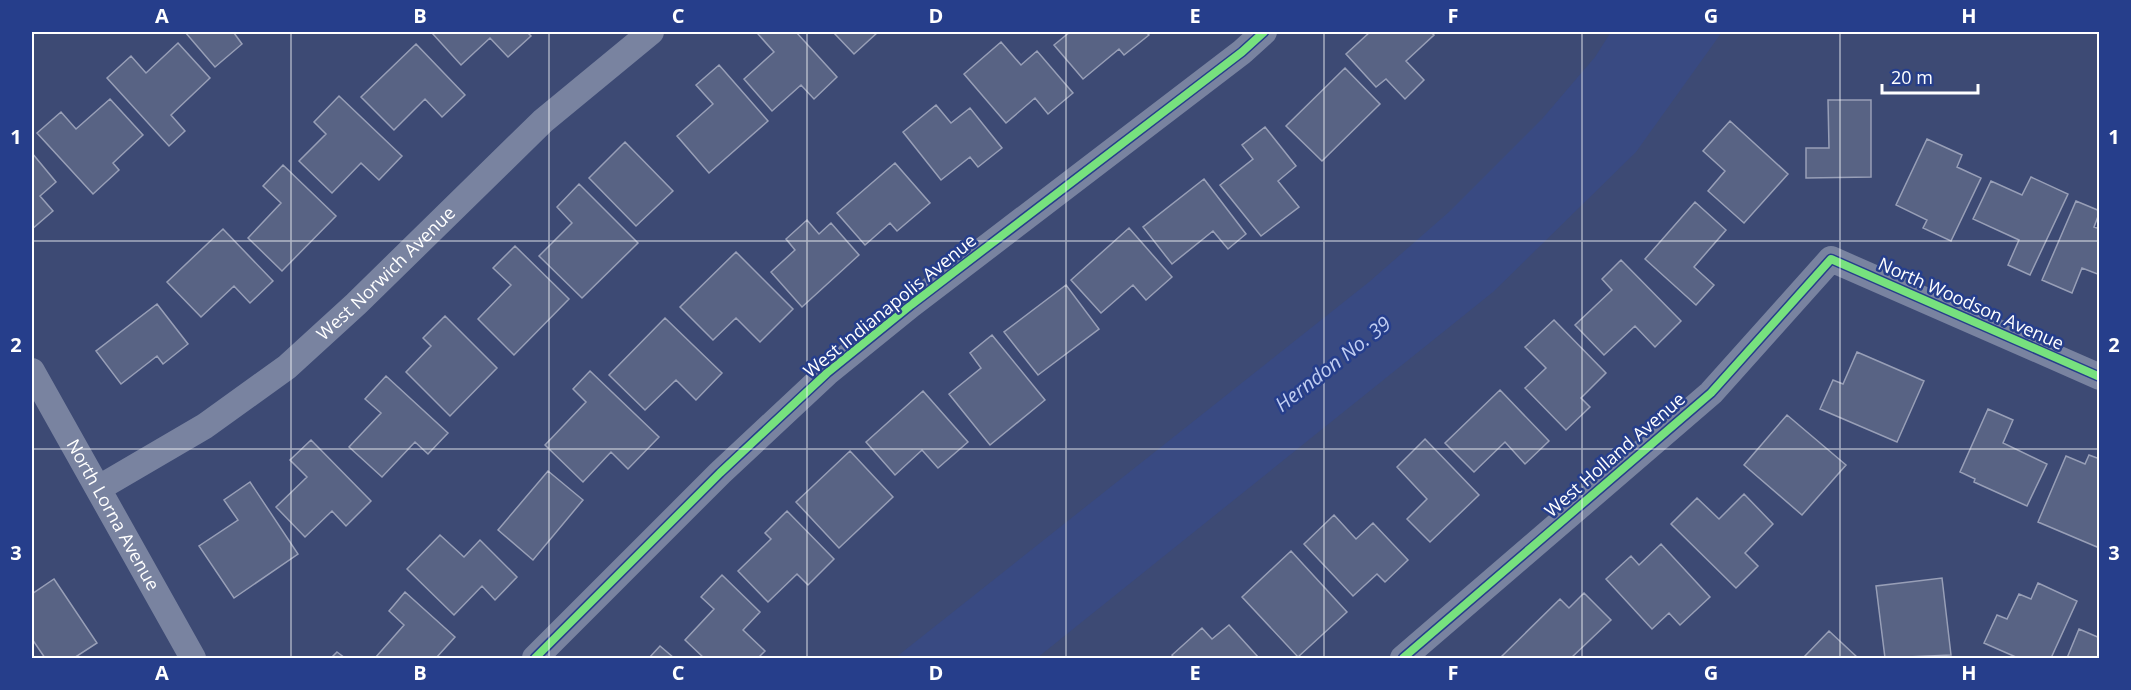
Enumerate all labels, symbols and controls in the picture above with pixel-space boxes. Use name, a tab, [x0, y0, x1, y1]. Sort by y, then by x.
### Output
text: A	[155, 2, 169, 29]
text: B	[413, 2, 427, 29]
text: C	[672, 2, 685, 29]
text: D	[929, 2, 943, 29]
text: E	[1189, 2, 1201, 29]
text: F	[1448, 2, 1458, 29]
text: G	[1704, 2, 1718, 29]
text: H	[1961, 2, 1977, 29]
scale bar	[1882, 57, 1978, 95]
text: 20 m	[1891, 65, 1933, 89]
text: 1	[10, 123, 22, 150]
text: 1	[2108, 123, 2120, 150]
street label: West Norwich Avenue	[311, 201, 460, 345]
street label: West Indianapolis Avenue	[798, 228, 981, 382]
street label: North Woodson Avenue	[1875, 251, 2068, 355]
water label: Herndon No. 39	[1269, 310, 1396, 417]
text: 2	[10, 331, 22, 358]
text: 2	[2108, 331, 2120, 358]
street label: West Holland Avenue	[1539, 386, 1690, 522]
street label: North Lorna Avenue	[62, 434, 166, 594]
text: 3	[10, 539, 22, 566]
text: 3	[2108, 539, 2120, 566]
text: A	[155, 659, 169, 686]
text: B	[413, 659, 427, 686]
text: C	[672, 659, 685, 686]
text: D	[929, 659, 943, 686]
text: E	[1189, 659, 1201, 686]
text: F	[1448, 659, 1458, 686]
text: G	[1704, 659, 1718, 686]
text: H	[1961, 659, 1977, 686]

